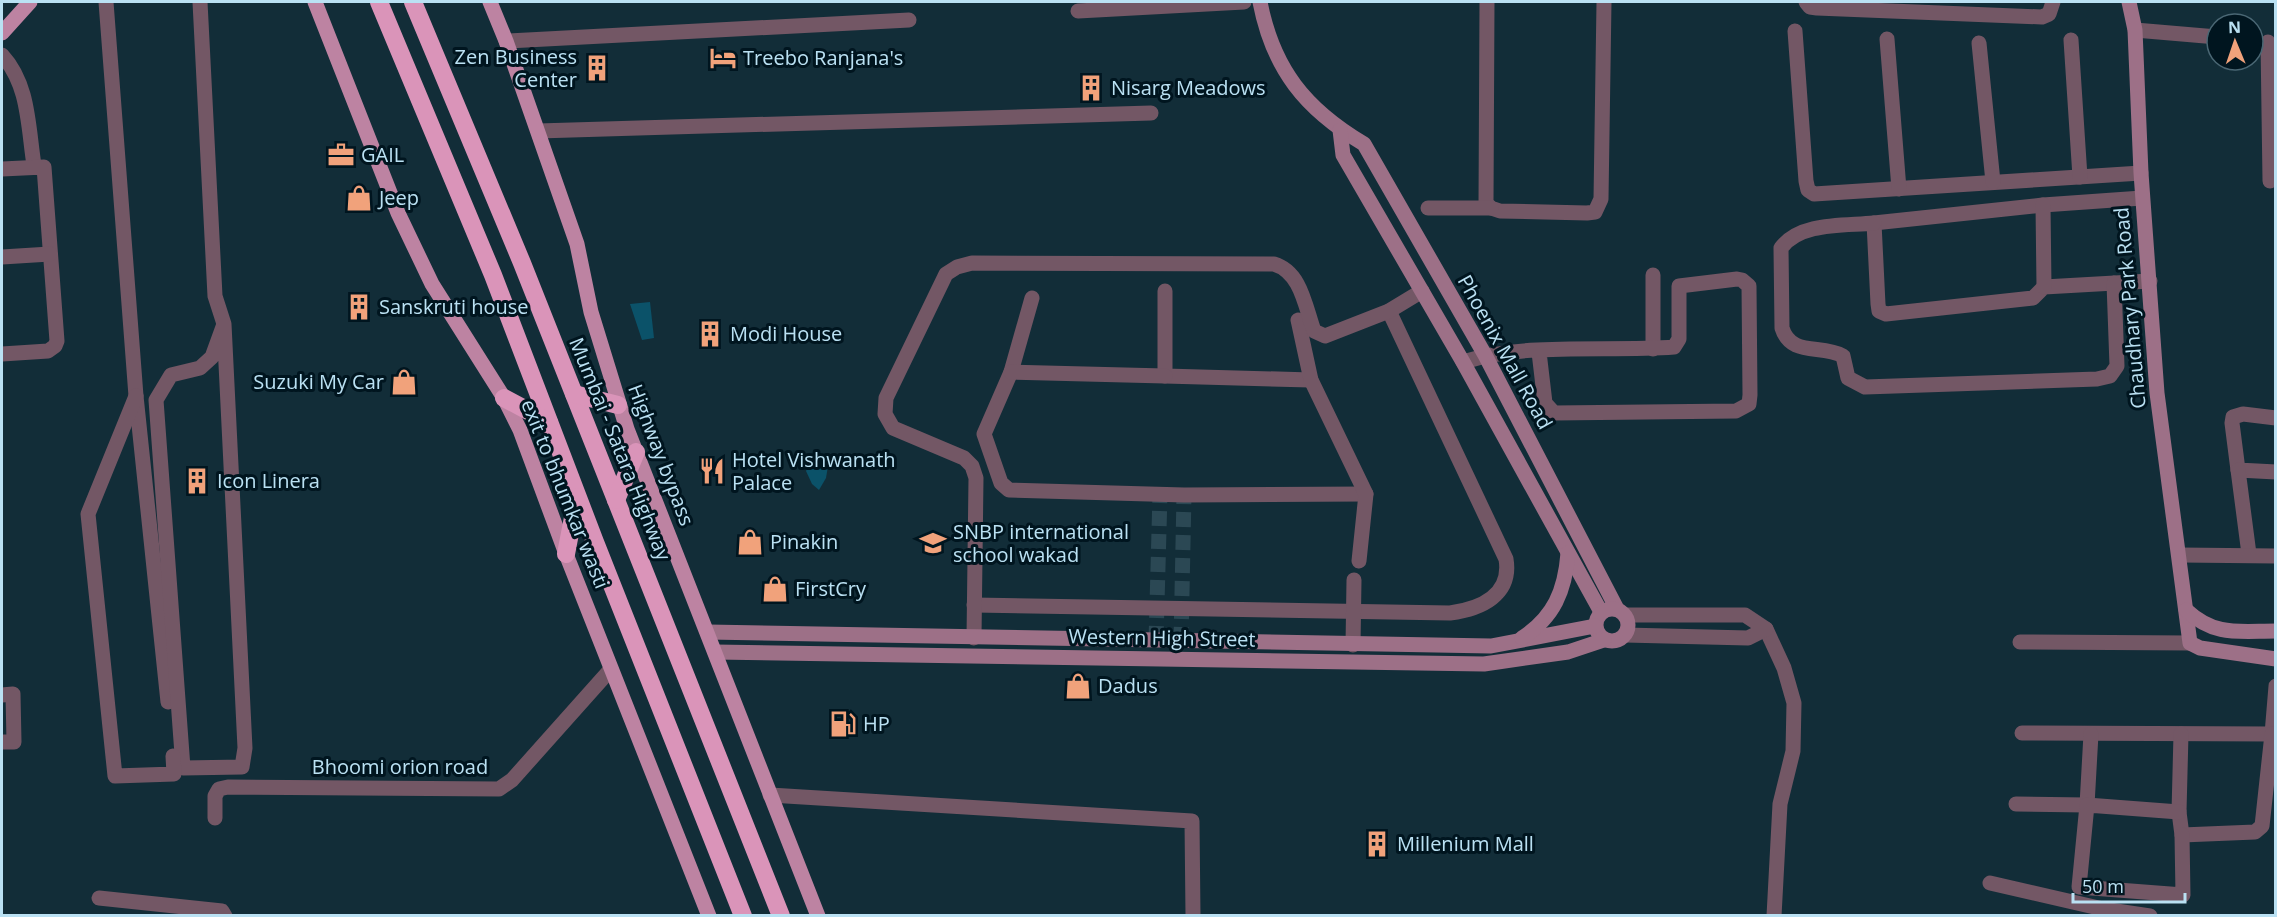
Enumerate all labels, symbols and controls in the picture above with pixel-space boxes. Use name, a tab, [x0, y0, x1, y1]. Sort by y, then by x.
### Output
north arrow	[2205, 12, 2265, 72]
text: N	[2228, 16, 2241, 38]
place label: Zen Business Center	[455, 43, 577, 93]
hotel icon: Treebo Ranjana's	[708, 43, 738, 73]
place label: Treebo Ranjana's	[743, 44, 903, 71]
building icon: Zen Business Center	[582, 53, 612, 83]
building icon: Nisarg Meadows	[1076, 73, 1106, 103]
place label: Nisarg Meadows	[1111, 74, 1266, 101]
office icon: GAIL	[326, 140, 356, 170]
place label: GAIL	[361, 141, 404, 168]
shop icon: Jeep	[344, 183, 374, 213]
place label: Jeep	[377, 184, 419, 211]
street label: Chaudhary Park Road	[2107, 206, 2152, 410]
street label: Phoenix Mall Road	[1452, 270, 1559, 434]
building icon: Sanskruti house	[344, 292, 374, 322]
place label: Sanskruti house	[379, 293, 529, 320]
building icon: Modi House	[695, 319, 725, 349]
place label: Modi House	[730, 320, 842, 347]
street label: Mumbai - Satara Highway	[563, 333, 678, 565]
shop icon: Suzuki My Car	[389, 367, 419, 397]
place label: Suzuki My Car	[253, 368, 384, 395]
street label: Highway bypass	[622, 380, 701, 529]
street label: exit to bhumkar wasti	[515, 395, 616, 593]
place label: Hotel Vishwanath Palace	[732, 446, 896, 496]
restaurant icon: Hotel Vishwanath Palace	[697, 456, 727, 486]
building icon: Icon Linera	[182, 466, 212, 496]
place label: Icon Linera	[217, 467, 320, 494]
place label: SNBP international school wakad	[953, 518, 1129, 568]
shop icon: Pinakin	[735, 527, 765, 557]
place label: Pinakin	[770, 528, 838, 555]
school or university icon: SNBP international school wakad	[918, 528, 948, 558]
shop icon: FirstCry	[760, 574, 790, 604]
place label: FirstCry	[795, 575, 867, 602]
street label: Western High Street	[1068, 622, 1256, 653]
shop icon: Dadus	[1063, 671, 1093, 701]
place label: Dadus	[1098, 672, 1158, 699]
fuel station icon: HP	[828, 709, 858, 739]
place label: HP	[863, 710, 890, 737]
street label: Bhoomi orion road	[312, 753, 488, 780]
building icon: Millenium Mall	[1362, 829, 1392, 859]
place label: Millenium Mall	[1397, 830, 1534, 857]
scale bar	[2073, 866, 2186, 904]
text: 50 m	[2082, 874, 2124, 898]

